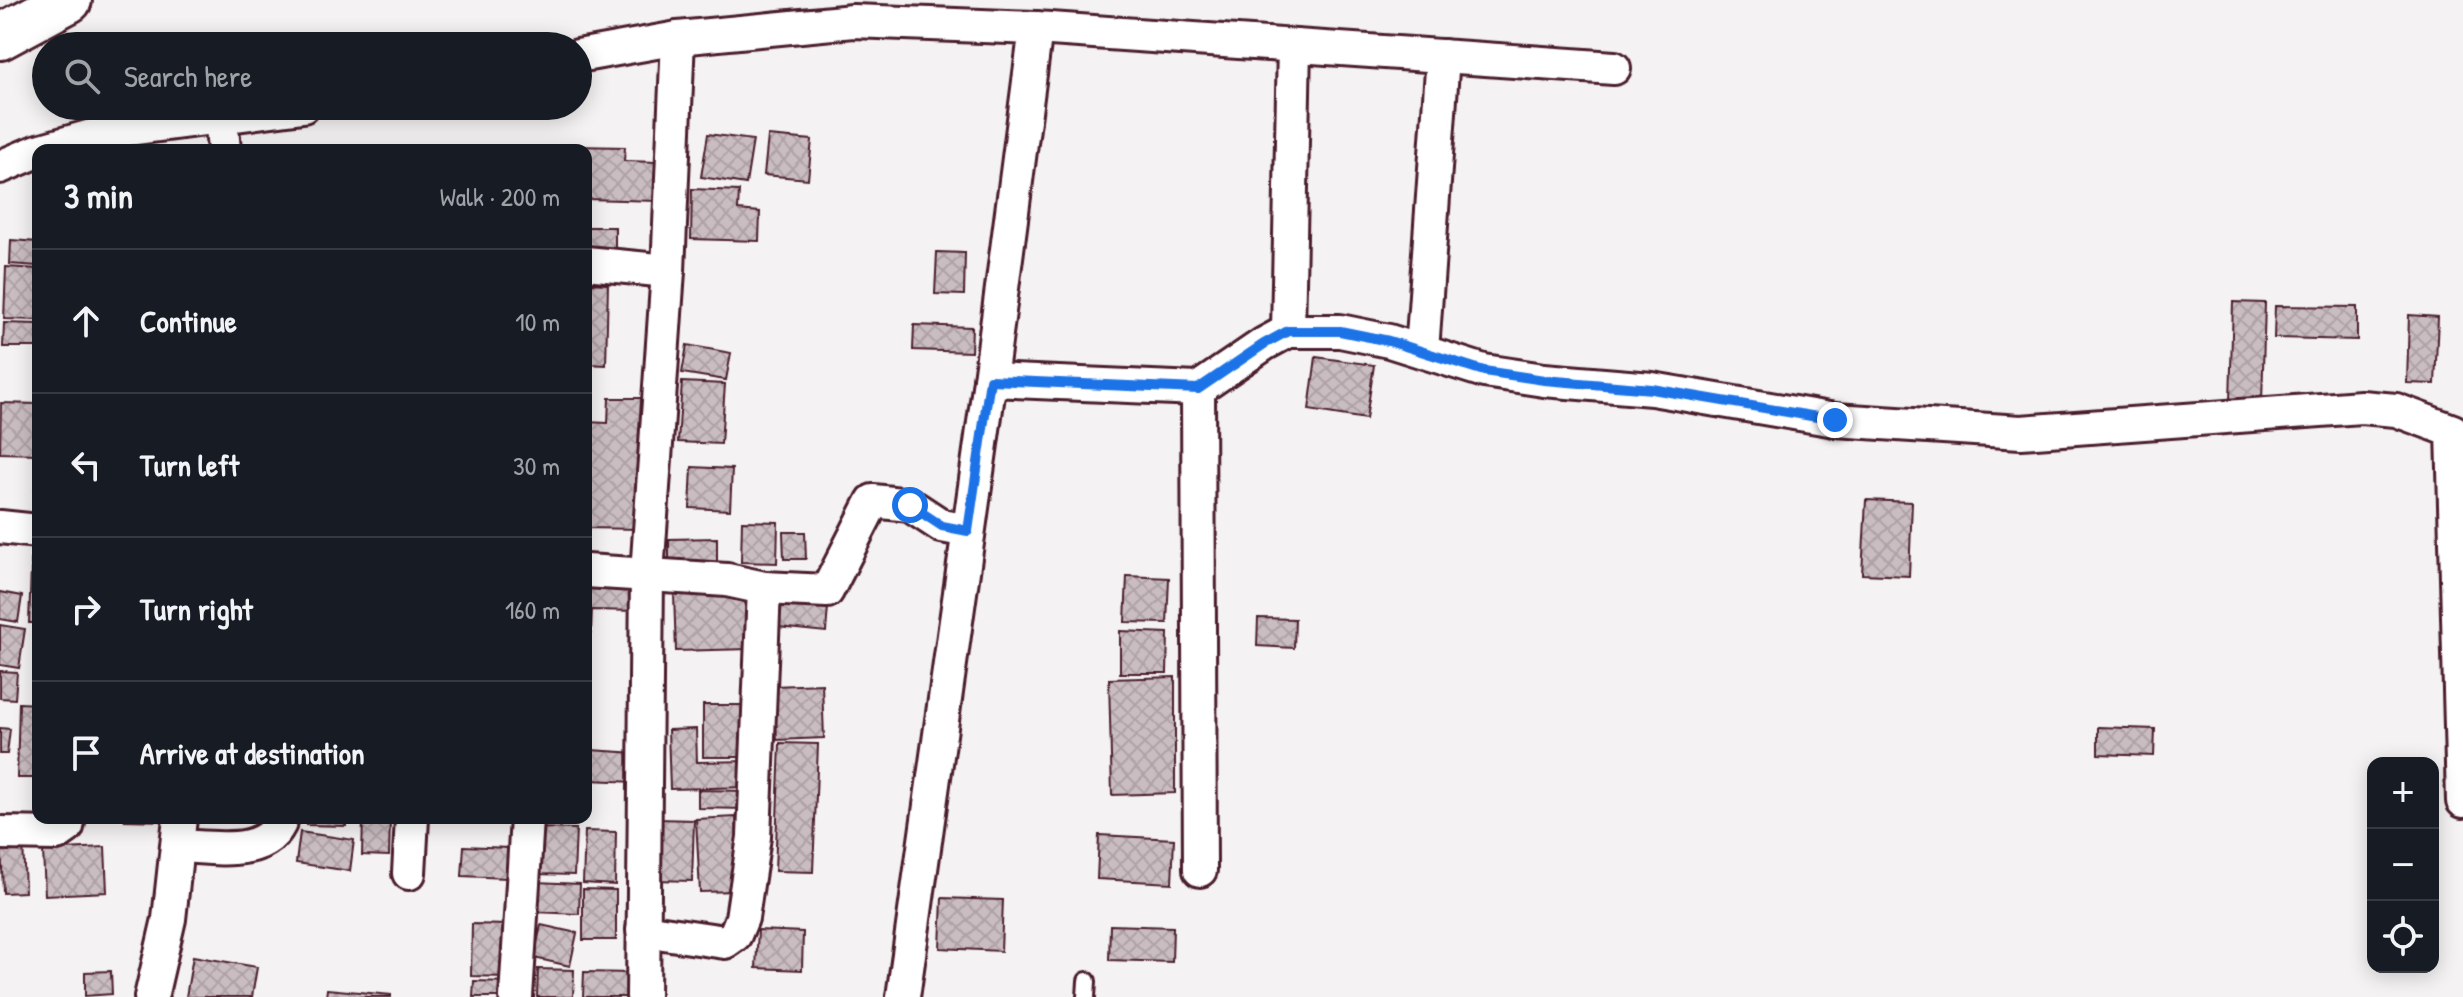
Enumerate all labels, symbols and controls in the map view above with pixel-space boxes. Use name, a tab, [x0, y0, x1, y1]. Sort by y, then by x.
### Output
search box	[32, 32, 592, 120]
icon: search	[60, 54, 104, 98]
text: Search here	[124, 56, 252, 96]
text: 3 min	[64, 173, 133, 219]
text: Walk · 200 m	[440, 179, 560, 214]
icon: ahead	[64, 299, 108, 343]
text: Continue	[140, 301, 237, 341]
text: 10 m	[515, 304, 560, 339]
route end	[1817, 402, 1853, 438]
icon: left	[64, 443, 108, 487]
text: Turn left	[140, 445, 239, 485]
text: 30 m	[513, 448, 560, 483]
route start	[892, 487, 928, 523]
icon: right	[64, 587, 108, 631]
text: Turn right	[140, 589, 253, 629]
text: 160 m	[505, 592, 560, 627]
icon: arrive	[64, 731, 108, 775]
text: Arrive at destination	[140, 733, 365, 773]
map controls	[2367, 757, 2439, 973]
button: +	[2367, 757, 2439, 829]
button: −	[2367, 829, 2439, 901]
button: locate	[2367, 901, 2439, 973]

